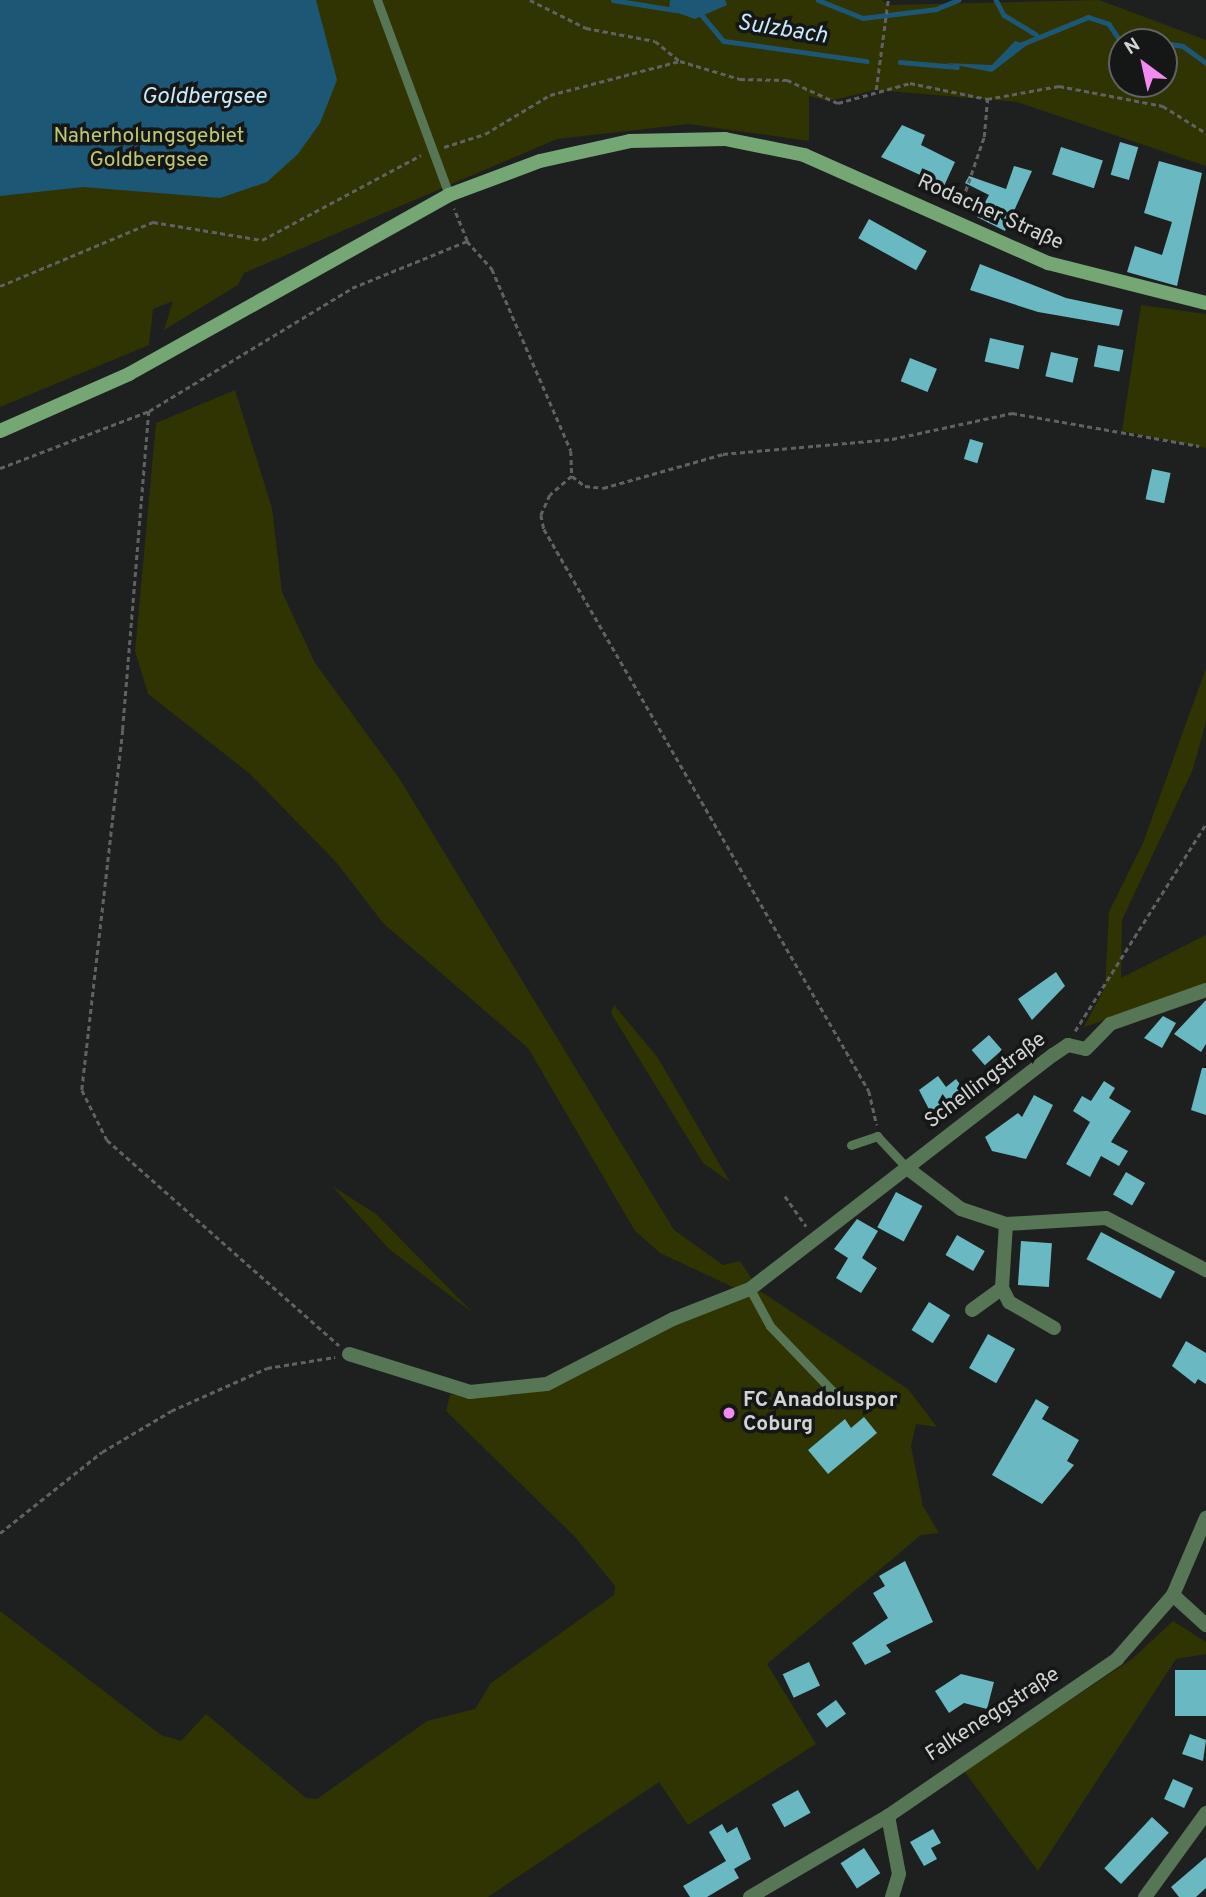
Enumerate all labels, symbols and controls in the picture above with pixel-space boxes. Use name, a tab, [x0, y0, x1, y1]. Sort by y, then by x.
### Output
water label: Sulzbach	[735, 10, 829, 52]
north arrow	[1108, 28, 1178, 98]
text: N	[1120, 33, 1145, 61]
water label: Goldbergsee	[142, 84, 266, 112]
park label: Naherholungsgebiet Goldbergsee	[53, 124, 245, 174]
street label: Rodacher Straße	[913, 170, 1067, 256]
street label: Schellingstraße	[921, 1027, 1051, 1135]
place label: FC Anadoluspor Coburg	[743, 1388, 898, 1438]
marker: FC Anadoluspor Coburg	[721, 1405, 737, 1421]
street label: Falkeneggstraße	[921, 1662, 1065, 1768]

